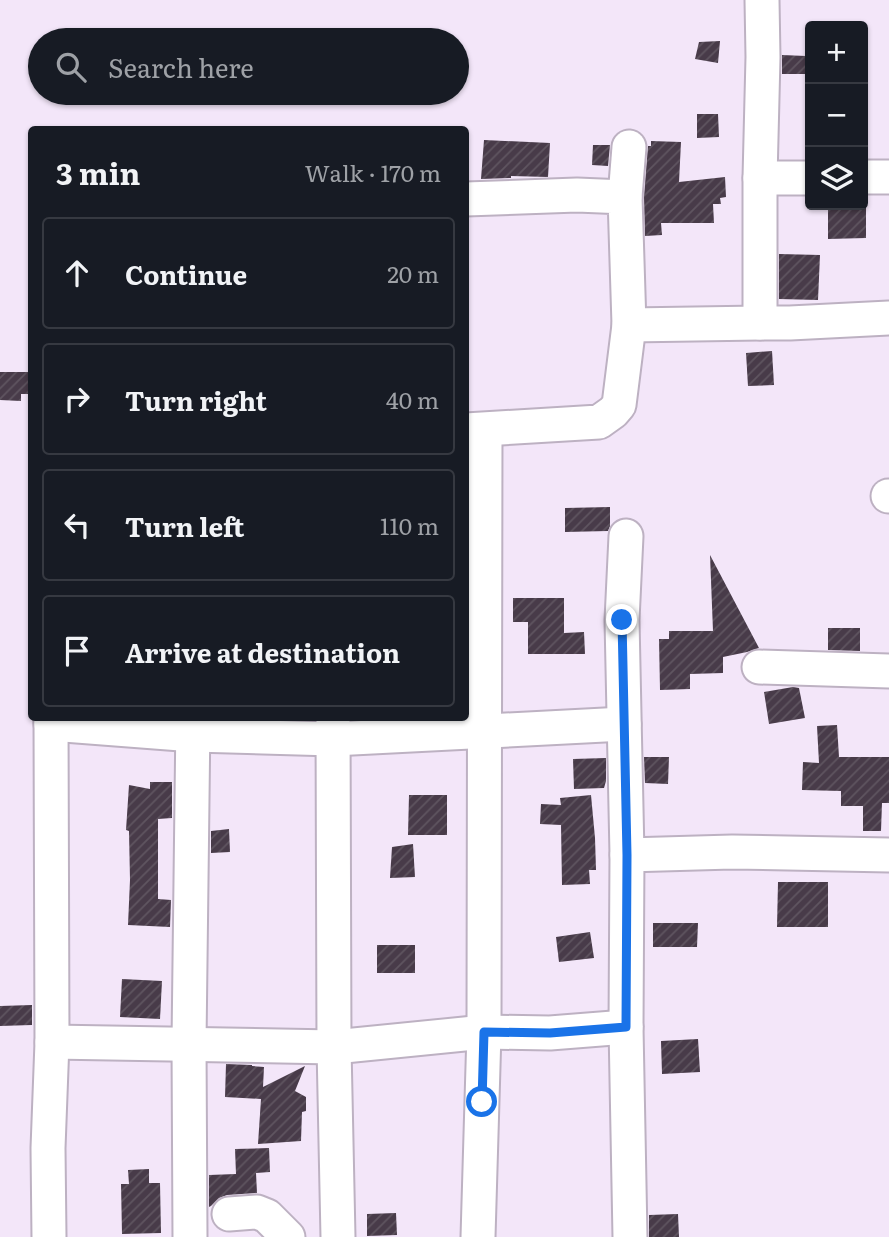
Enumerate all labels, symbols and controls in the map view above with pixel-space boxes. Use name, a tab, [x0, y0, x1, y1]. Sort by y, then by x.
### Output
map controls	[805, 21, 868, 210]
button: +	[805, 21, 868, 84]
search box	[28, 28, 469, 105]
text: Search here	[108, 47, 254, 86]
icon: search	[52, 48, 90, 86]
button: −	[805, 84, 868, 147]
button: layers	[805, 147, 868, 210]
text: 3 min	[56, 150, 140, 194]
text: Walk · 170 m	[305, 155, 441, 189]
icon: ahead	[58, 254, 96, 292]
text: Continue	[125, 254, 247, 293]
text: 20 m	[387, 256, 439, 290]
icon: right	[58, 380, 96, 418]
text: Turn right	[125, 380, 267, 419]
text: 40 m	[386, 382, 439, 416]
icon: left	[58, 506, 96, 544]
text: Turn left	[125, 506, 244, 545]
text: 110 m	[380, 508, 439, 542]
route end	[606, 604, 637, 635]
icon: arrive	[58, 632, 96, 670]
text: Arrive at destination	[125, 632, 400, 671]
route start	[466, 1086, 497, 1117]

